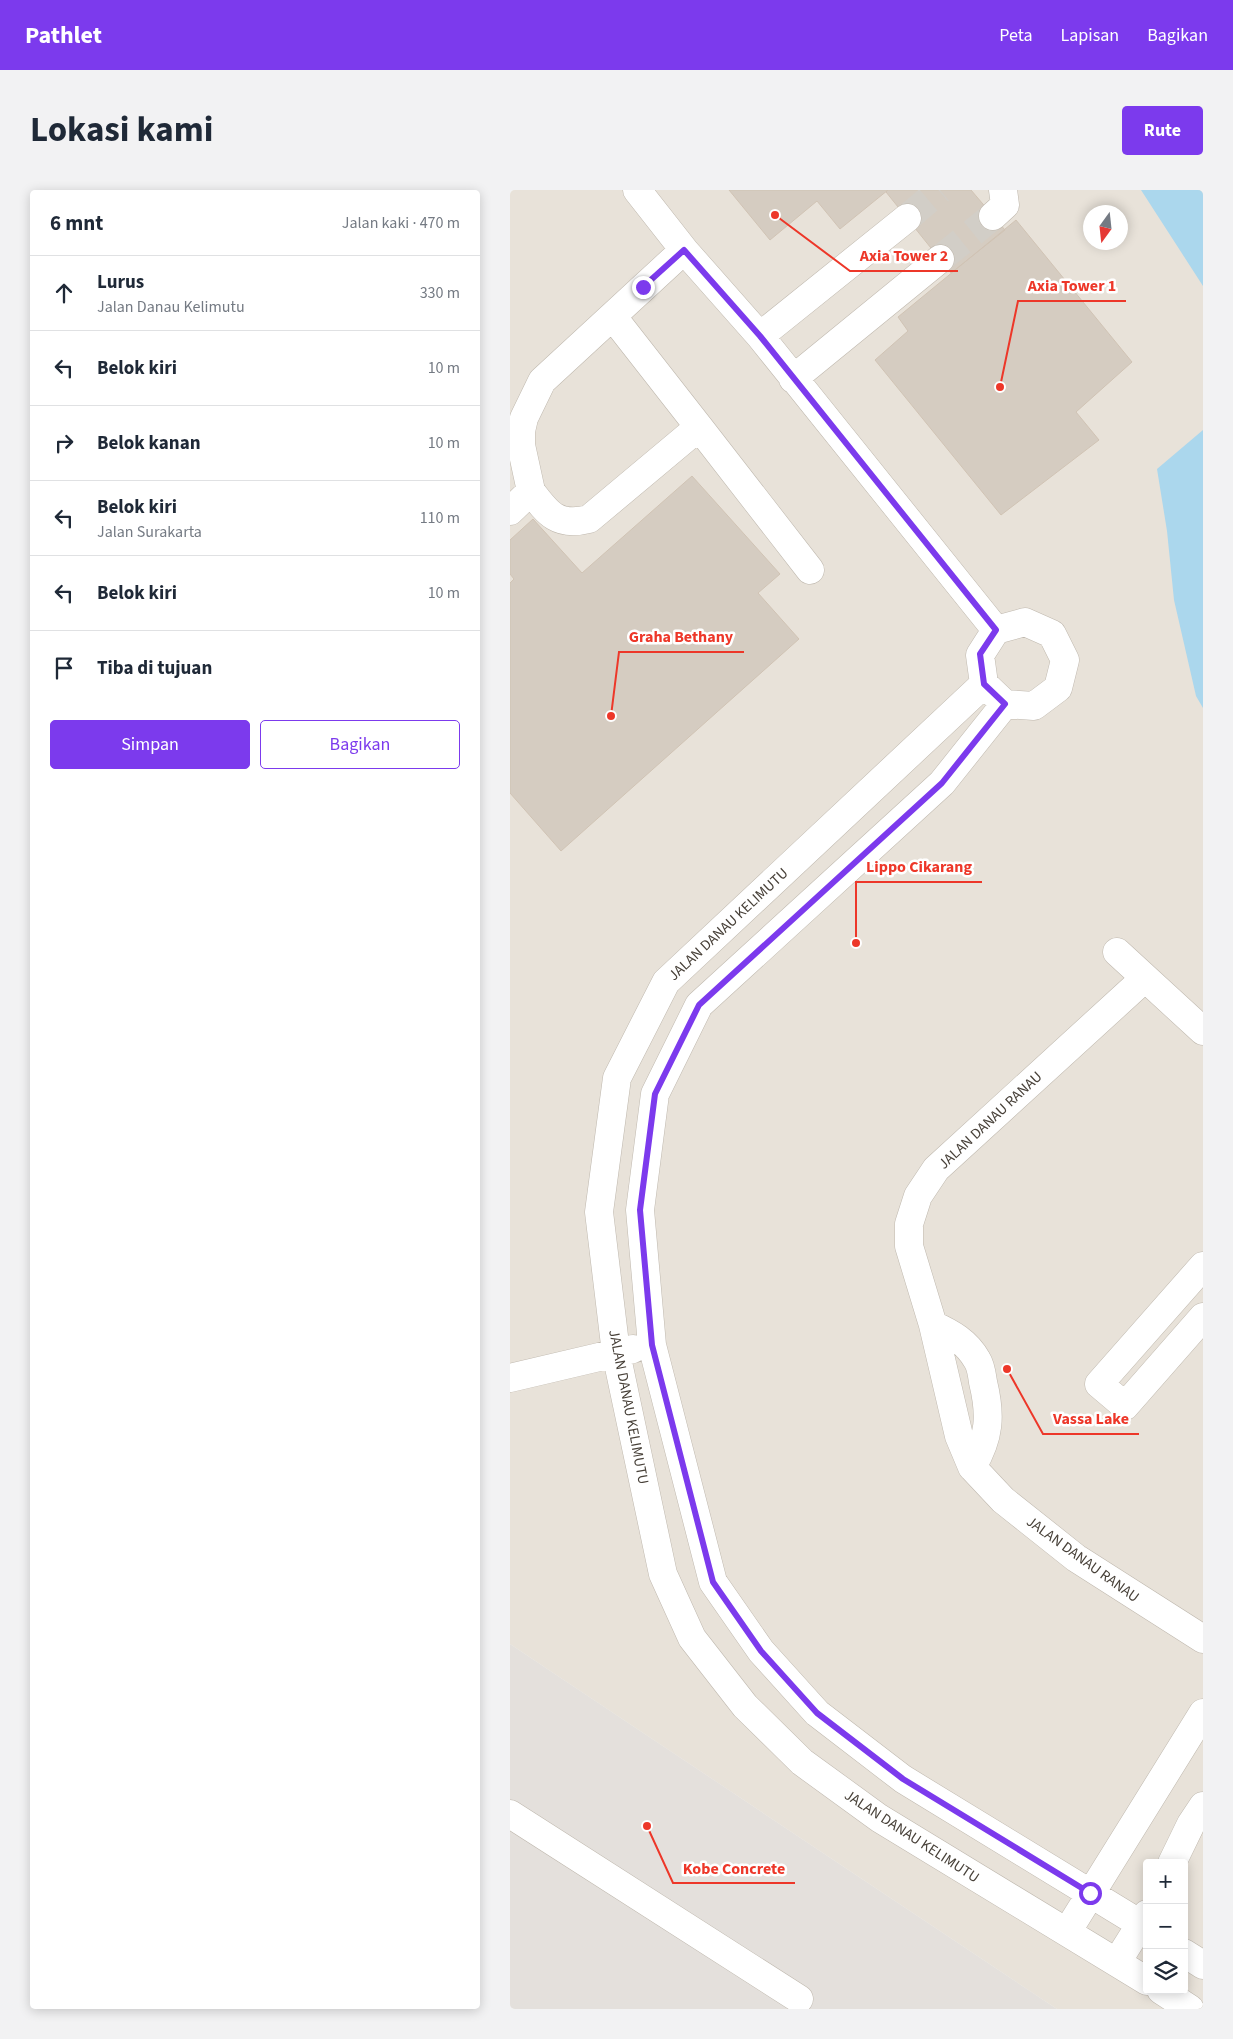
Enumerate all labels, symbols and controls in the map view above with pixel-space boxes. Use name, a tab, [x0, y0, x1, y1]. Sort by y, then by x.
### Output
text: Pathlet	[25, 18, 102, 53]
text: Peta	[999, 23, 1032, 48]
text: Lapisan	[1060, 23, 1119, 48]
text: Bagikan	[1147, 23, 1208, 48]
text: Lokasi kami	[30, 105, 213, 155]
button: Rute	[1122, 106, 1203, 155]
north arrow	[1083, 205, 1128, 250]
text: 6 mnt	[50, 208, 103, 238]
text: Jalan kaki · 470 m	[342, 212, 460, 234]
callout: Axia Tower 2	[850, 240, 958, 271]
text: Axia Tower 2	[859, 245, 948, 267]
text: Lurus	[97, 269, 144, 296]
callout: Axia Tower 1	[1018, 270, 1126, 301]
text: Axia Tower 1	[1027, 275, 1116, 297]
route end	[632, 276, 655, 299]
icon: ahead	[50, 279, 78, 307]
text: 330 m	[420, 282, 460, 304]
text: Jalan Danau Kelimutu	[97, 296, 245, 318]
icon: left	[50, 354, 78, 382]
text: Belok kiri	[97, 355, 177, 382]
text: 10 m	[428, 357, 460, 379]
icon: right	[50, 429, 78, 457]
text: Belok kanan	[97, 430, 201, 457]
text: 10 m	[428, 432, 460, 454]
text: Belok kiri	[97, 494, 177, 521]
icon: left	[50, 504, 78, 532]
text: 110 m	[420, 507, 460, 529]
text: Jalan Surakarta	[97, 521, 202, 543]
icon: left	[50, 579, 78, 607]
text: Belok kiri	[97, 580, 177, 607]
text: 10 m	[428, 582, 460, 604]
callout: Graha Bethany	[619, 621, 744, 652]
text: Graha Bethany	[629, 626, 734, 648]
icon: arrive	[50, 654, 78, 682]
text: Tiba di tujuan	[97, 655, 212, 682]
button: Simpan	[50, 720, 250, 769]
button: Bagikan	[260, 720, 460, 769]
callout: Lippo Cikarang	[856, 851, 982, 882]
text: Lippo Cikarang	[866, 856, 972, 878]
street label: JALAN DANAU KELIMUTU	[664, 863, 793, 986]
street label: JALAN DANAU RANAU	[934, 1067, 1047, 1174]
street label: JALAN DANAU KELIMUTU	[603, 1328, 654, 1486]
callout: Vassa Lake	[1043, 1403, 1139, 1434]
text: Vassa Lake	[1052, 1408, 1129, 1430]
street label: JALAN DANAU RANAU	[1022, 1511, 1143, 1608]
street label: JALAN DANAU KELIMUTU	[840, 1785, 983, 1888]
callout: Kobe Concrete	[673, 1852, 795, 1883]
text: Kobe Concrete	[683, 1858, 785, 1880]
map controls	[1143, 1859, 1188, 1994]
button: +	[1143, 1859, 1188, 1904]
route start	[1079, 1882, 1102, 1905]
button: −	[1143, 1904, 1188, 1949]
button: layers	[1143, 1949, 1188, 1994]

